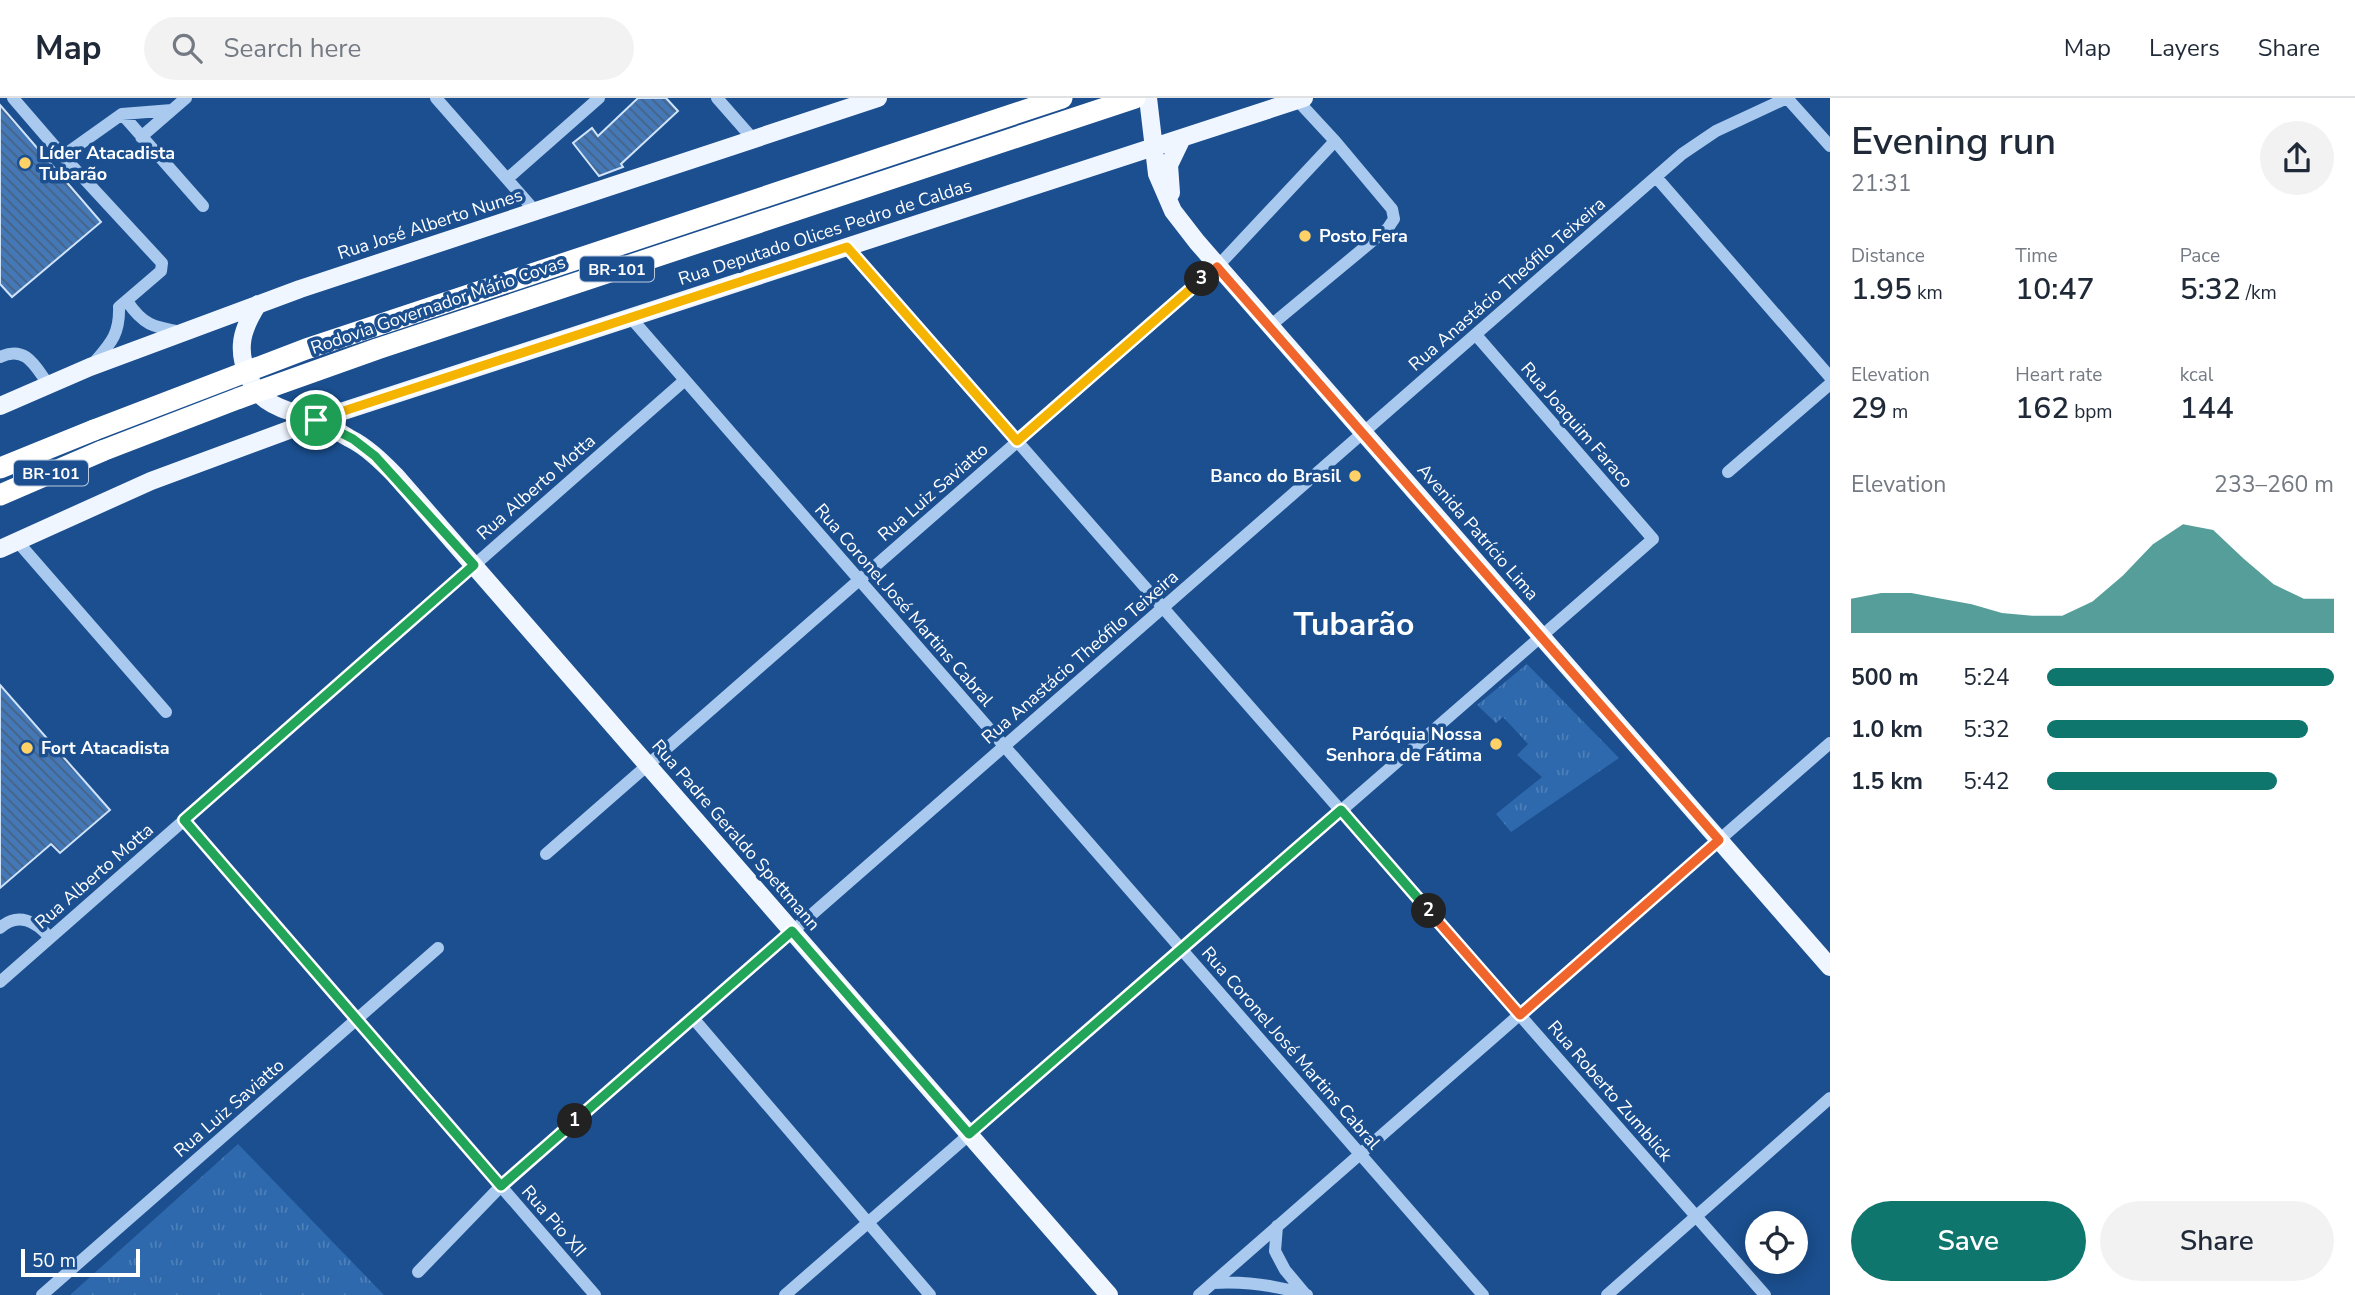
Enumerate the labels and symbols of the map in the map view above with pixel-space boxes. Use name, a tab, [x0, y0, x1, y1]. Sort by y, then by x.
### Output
place label: Líder Atacadista Tubarão	[39, 141, 175, 186]
marker: Líder Atacadista Tubarão	[17, 155, 33, 171]
street label: Rua Deputado Olices Pedro de Caldas	[675, 173, 975, 291]
street label: Rua José Alberto Nunes	[334, 183, 526, 265]
street label: Rua Anastácio Theófilo Teixeira	[1404, 192, 1610, 376]
place label: Posto Fera	[1319, 224, 1408, 248]
marker: Posto Fera	[1297, 228, 1313, 244]
street label: Rodovia Governador Mário Covas	[307, 250, 569, 360]
road number: BR-101	[580, 256, 654, 281]
pin: 3	[1184, 262, 1220, 296]
street label: Rua Joaquim Faraco	[1516, 357, 1638, 493]
pin	[286, 390, 346, 450]
street label: Rua Alberto Motta	[472, 429, 600, 545]
street label: Rua Luiz Saviatto	[873, 437, 993, 547]
street label: Avenida Patrício Lima	[1412, 459, 1544, 605]
road number: BR-101	[14, 460, 88, 486]
place label: Banco do Brasil	[1210, 464, 1341, 488]
marker: Banco do Brasil	[1347, 468, 1363, 484]
street label: Rua Coronel José Martins Cabral	[809, 498, 999, 712]
street label: Rua Anastácio Theófilo Teixeira	[977, 565, 1183, 749]
district label: Tubarão	[1293, 603, 1415, 646]
place label: Paróquia Nossa Senhora de Fátima	[1326, 722, 1482, 767]
street label: Rua Padre Geraldo Spettmann	[646, 734, 826, 936]
place label: Fort Atacadista	[41, 736, 170, 760]
marker: Paróquia Nossa Senhora de Fátima	[1488, 736, 1504, 752]
marker: Fort Atacadista	[19, 740, 35, 756]
street label: Rua Alberto Motta	[30, 818, 158, 934]
pin: 2	[1412, 894, 1446, 928]
street label: Rua Coronel José Martins Cabral	[1196, 941, 1386, 1155]
street label: Rua Roberto Zumblick	[1542, 1015, 1679, 1167]
street label: Rua Luiz Saviatto	[169, 1053, 289, 1163]
pin: 1	[558, 1104, 592, 1138]
street label: Rua Pio XII	[516, 1180, 592, 1262]
scale bar	[21, 1246, 140, 1278]

